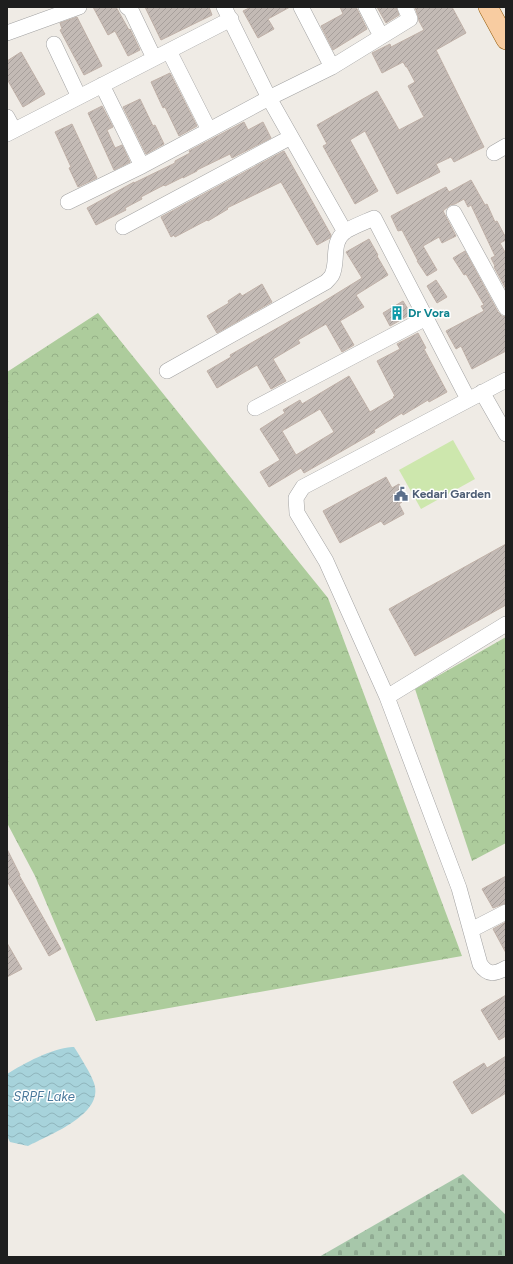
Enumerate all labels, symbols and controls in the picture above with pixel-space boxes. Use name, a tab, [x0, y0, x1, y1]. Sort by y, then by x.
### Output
building icon: Dr Vora	[389, 305, 405, 321]
place label: Dr Vora	[408, 306, 450, 320]
public building icon: Kedari Garden	[393, 486, 409, 502]
place label: Kedari Garden	[412, 487, 491, 501]
water label: SRPF Lake	[13, 1089, 75, 1104]

